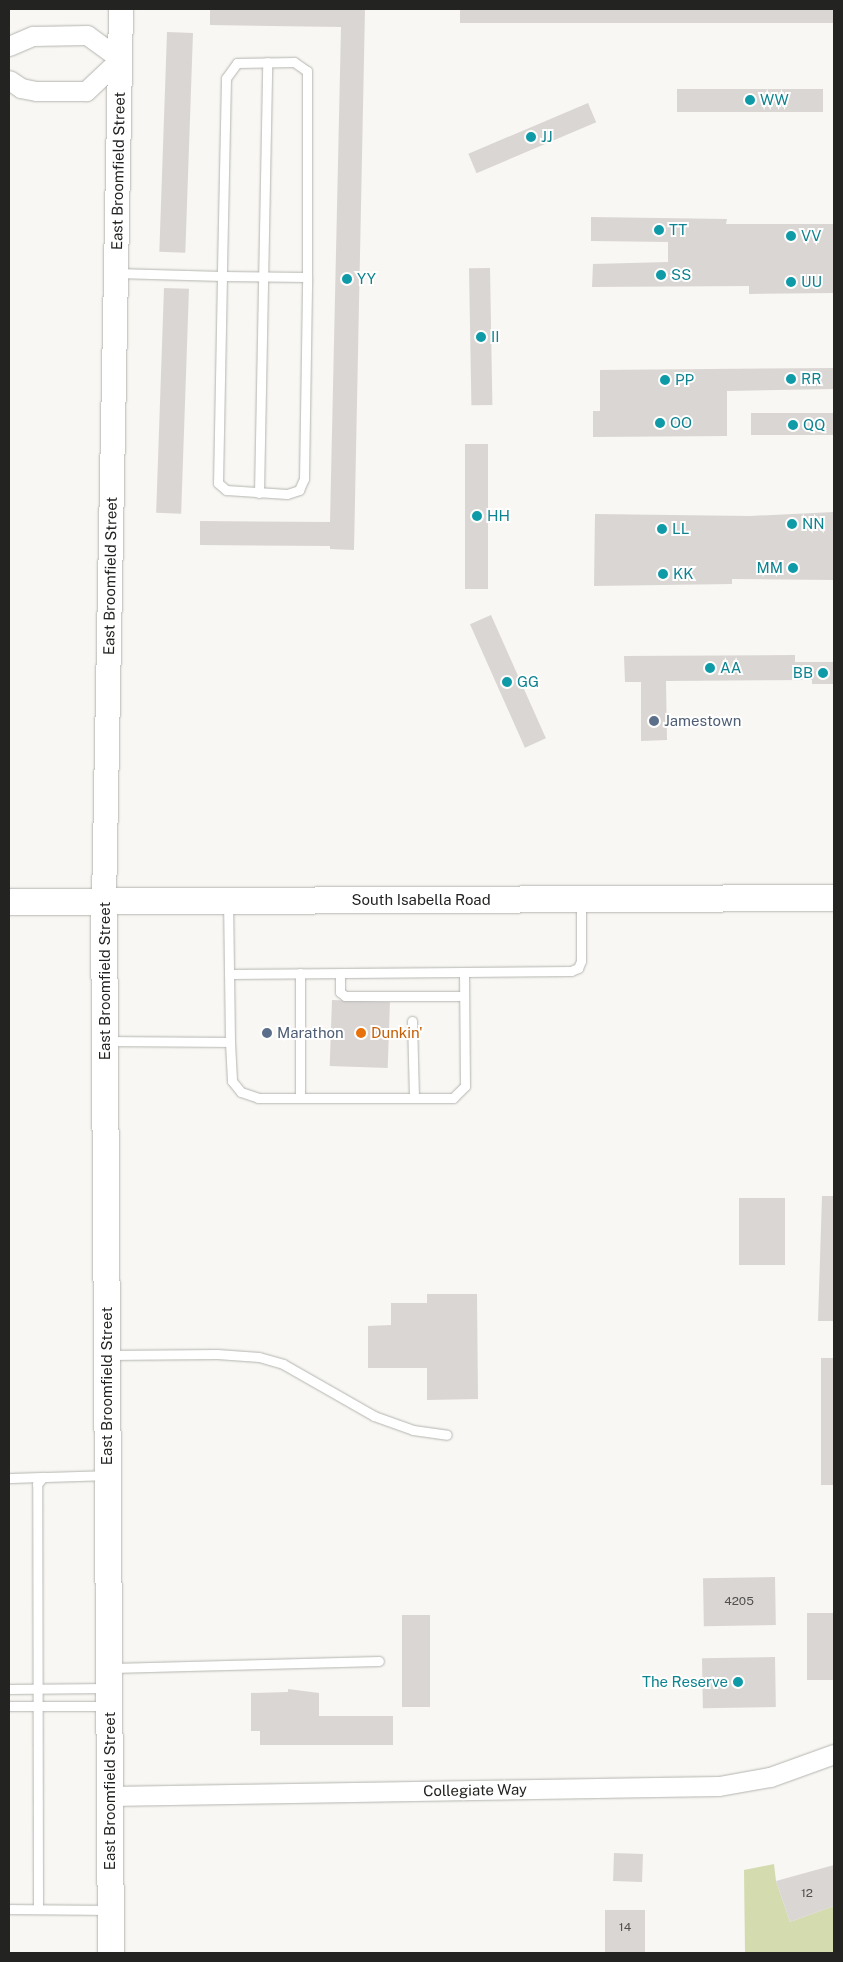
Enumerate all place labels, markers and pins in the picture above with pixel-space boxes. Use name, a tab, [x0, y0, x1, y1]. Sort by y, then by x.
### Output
place label: WW	[760, 91, 789, 109]
marker: WW	[744, 94, 756, 106]
place label: JJ	[541, 128, 553, 146]
marker: JJ	[525, 131, 537, 143]
place label: TT	[669, 221, 687, 239]
marker: TT	[653, 224, 665, 236]
place label: VV	[801, 227, 821, 245]
marker: VV	[785, 230, 797, 242]
place label: SS	[671, 266, 691, 284]
marker: SS	[655, 269, 667, 281]
place label: YY	[357, 270, 376, 288]
marker: YY	[341, 273, 353, 285]
place label: UU	[801, 273, 822, 291]
marker: UU	[785, 276, 797, 288]
place label: II	[491, 328, 499, 346]
marker: II	[475, 331, 487, 343]
place label: RR	[801, 370, 821, 388]
place label: PP	[675, 371, 694, 389]
marker: RR	[785, 373, 797, 385]
marker: PP	[659, 374, 671, 386]
place label: OO	[670, 414, 692, 432]
place label: QQ	[803, 416, 825, 434]
marker: OO	[654, 417, 666, 429]
marker: QQ	[787, 419, 799, 431]
place label: HH	[487, 507, 510, 525]
marker: HH	[471, 510, 483, 522]
place label: NN	[802, 515, 825, 533]
marker: NN	[786, 518, 798, 530]
place label: LL	[672, 520, 689, 538]
marker: LL	[656, 523, 668, 535]
place label: MM	[756, 559, 783, 577]
marker: MM	[787, 562, 799, 574]
place label: KK	[673, 565, 693, 583]
marker: KK	[657, 568, 669, 580]
place label: AA	[720, 659, 741, 677]
marker: AA	[704, 662, 716, 674]
place label: BB	[793, 664, 813, 682]
marker: BB	[817, 667, 829, 679]
place label: GG	[517, 673, 539, 691]
marker: GG	[501, 676, 513, 688]
place label: Jamestown	[664, 712, 741, 730]
marker: Jamestown	[648, 715, 660, 727]
place label: Marathon	[277, 1024, 344, 1042]
place label: Dunkin'	[371, 1024, 423, 1042]
marker: Marathon	[261, 1027, 273, 1039]
marker: Dunkin'	[355, 1027, 367, 1039]
place label: The Reserve	[642, 1673, 728, 1691]
marker: The Reserve	[732, 1676, 744, 1688]

